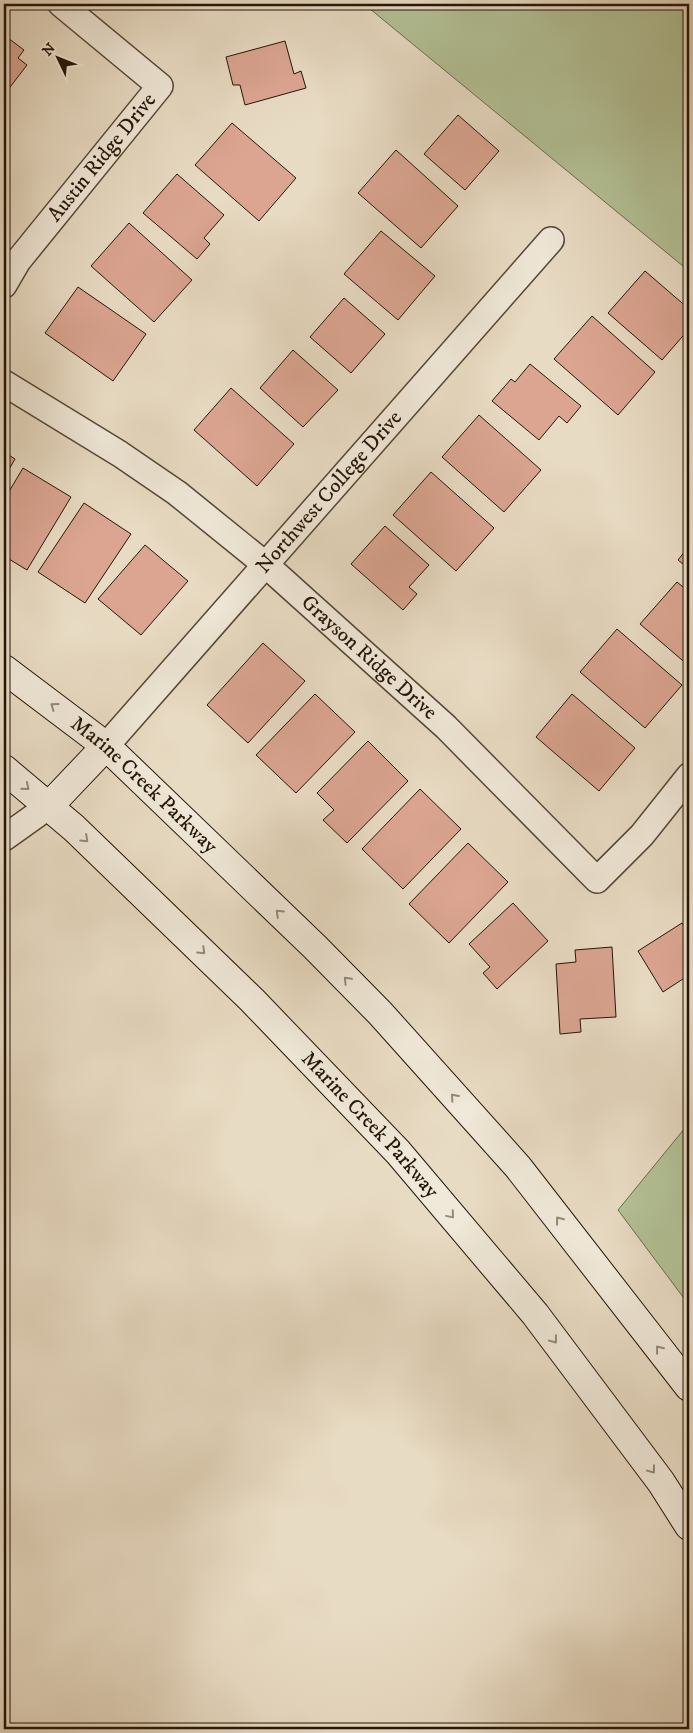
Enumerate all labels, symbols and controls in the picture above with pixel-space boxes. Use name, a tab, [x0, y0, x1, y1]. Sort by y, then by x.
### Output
north arrow	[32, 32, 82, 82]
text: N	[39, 39, 60, 60]
street label: Austin Ridge Drive	[42, 88, 162, 227]
street label: Northwest College Drive	[251, 405, 408, 579]
street label: Grayson Ridge Drive	[295, 590, 443, 726]
one-way arrow	[50, 703, 60, 712]
street label: Marine Creek Parkway	[65, 711, 224, 860]
one-way arrow	[21, 782, 30, 791]
one-way arrow	[79, 833, 88, 842]
one-way arrow	[276, 910, 285, 919]
one-way arrow	[196, 945, 205, 954]
one-way arrow	[344, 977, 353, 986]
street label: Marine Creek Parkway	[296, 1046, 445, 1204]
one-way arrow	[451, 1093, 460, 1102]
one-way arrow	[445, 1209, 454, 1218]
one-way arrow	[556, 1217, 565, 1226]
one-way arrow	[549, 1334, 557, 1343]
one-way arrow	[656, 1345, 665, 1354]
one-way arrow	[646, 1464, 655, 1474]

